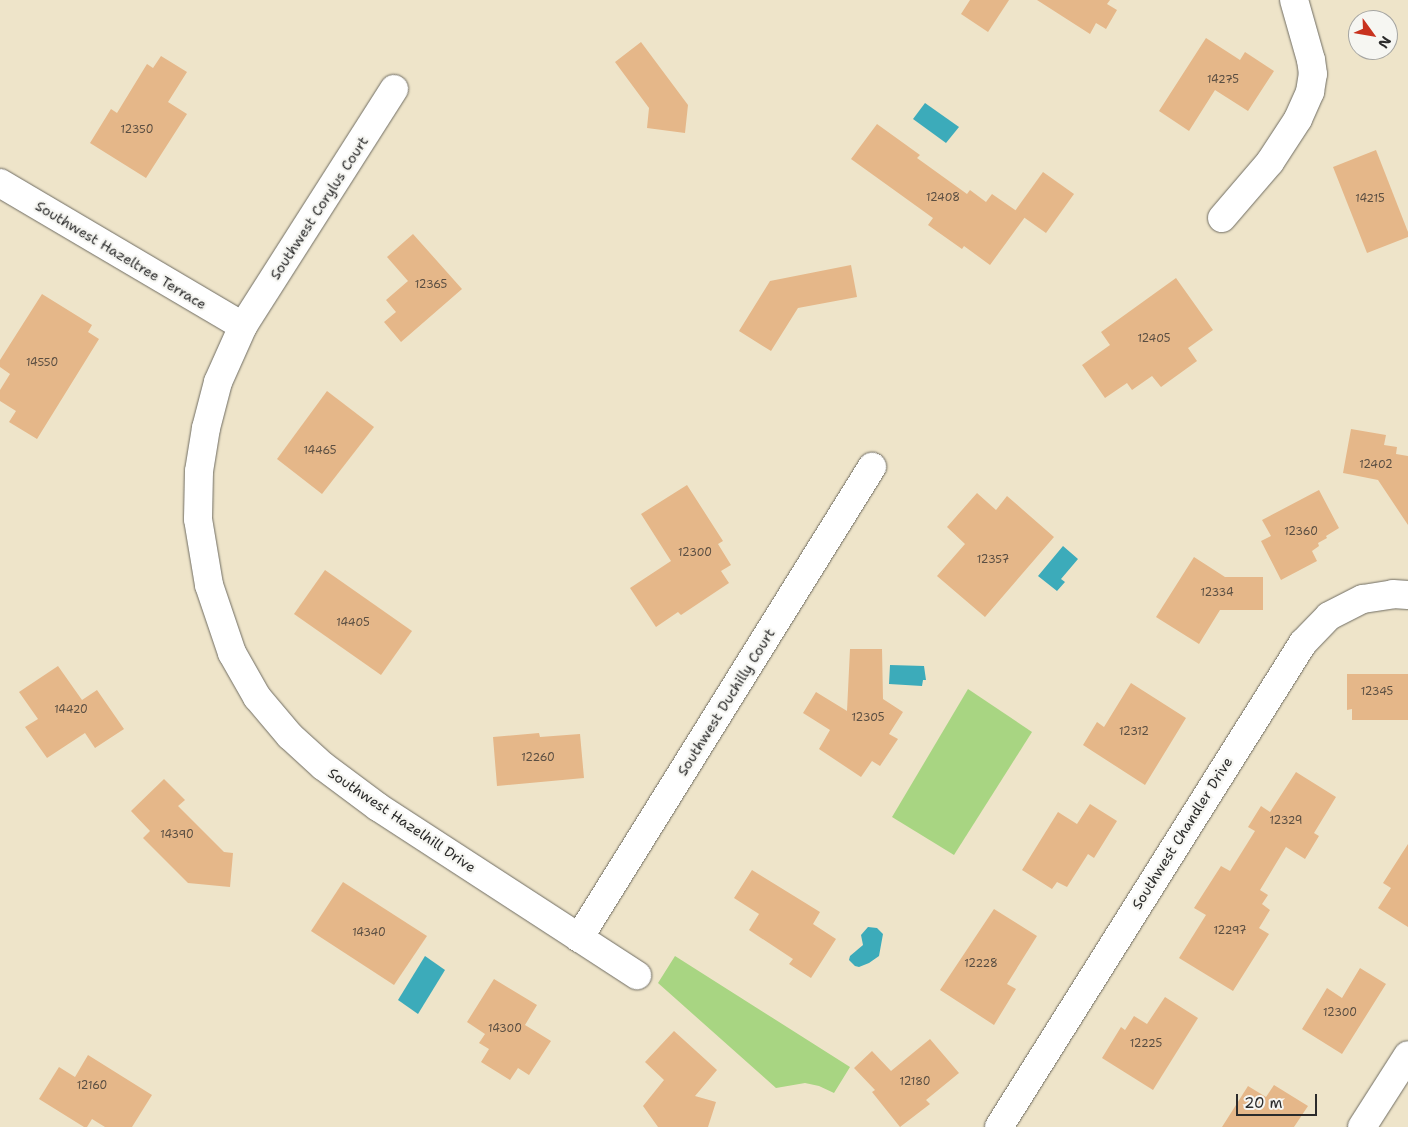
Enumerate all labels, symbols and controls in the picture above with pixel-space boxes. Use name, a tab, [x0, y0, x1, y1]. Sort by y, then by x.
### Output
north arrow	[1348, 10, 1398, 60]
text: N	[1374, 33, 1395, 52]
house number: 14275	[1207, 73, 1239, 87]
house number: 12350	[121, 123, 153, 137]
street label: Southwest Corylus Court	[266, 133, 372, 283]
house number: 12408	[926, 191, 960, 205]
house number: 14215	[1355, 192, 1385, 206]
street label: Southwest Hazeltree Terrace	[33, 197, 209, 313]
house number: 12365	[415, 278, 447, 292]
house number: 12405	[1138, 332, 1170, 346]
house number: 14550	[26, 356, 58, 370]
house number: 14465	[304, 444, 336, 458]
house number: 12402	[1359, 458, 1393, 472]
house number: 12360	[1284, 525, 1318, 539]
house number: 12300	[678, 546, 712, 560]
house number: 12357	[977, 553, 1009, 567]
house number: 12334	[1200, 586, 1234, 600]
house number: 14405	[336, 616, 370, 630]
street label: Southwest Duchilly Court	[674, 625, 778, 779]
house number: 12345	[1361, 685, 1393, 699]
house number: 14420	[54, 703, 88, 717]
house number: 12305	[852, 711, 884, 725]
house number: 12312	[1119, 725, 1149, 739]
house number: 12260	[521, 751, 555, 765]
street label: Southwest Chandler Drive	[1128, 754, 1236, 912]
street label: Southwest Hazelhill Drive	[325, 764, 479, 876]
house number: 12329	[1270, 814, 1302, 828]
house number: 14390	[160, 828, 194, 842]
house number: 12297	[1213, 924, 1247, 938]
house number: 14340	[352, 926, 386, 940]
house number: 12228	[964, 957, 998, 971]
house number: 12300	[1323, 1006, 1357, 1020]
house number: 14300	[488, 1022, 522, 1036]
house number: 12225	[1130, 1037, 1162, 1051]
house number: 12180	[900, 1075, 930, 1089]
house number: 12160	[77, 1079, 107, 1093]
scale bar	[1238, 1084, 1319, 1116]
text: 20 m	[1244, 1093, 1283, 1113]

